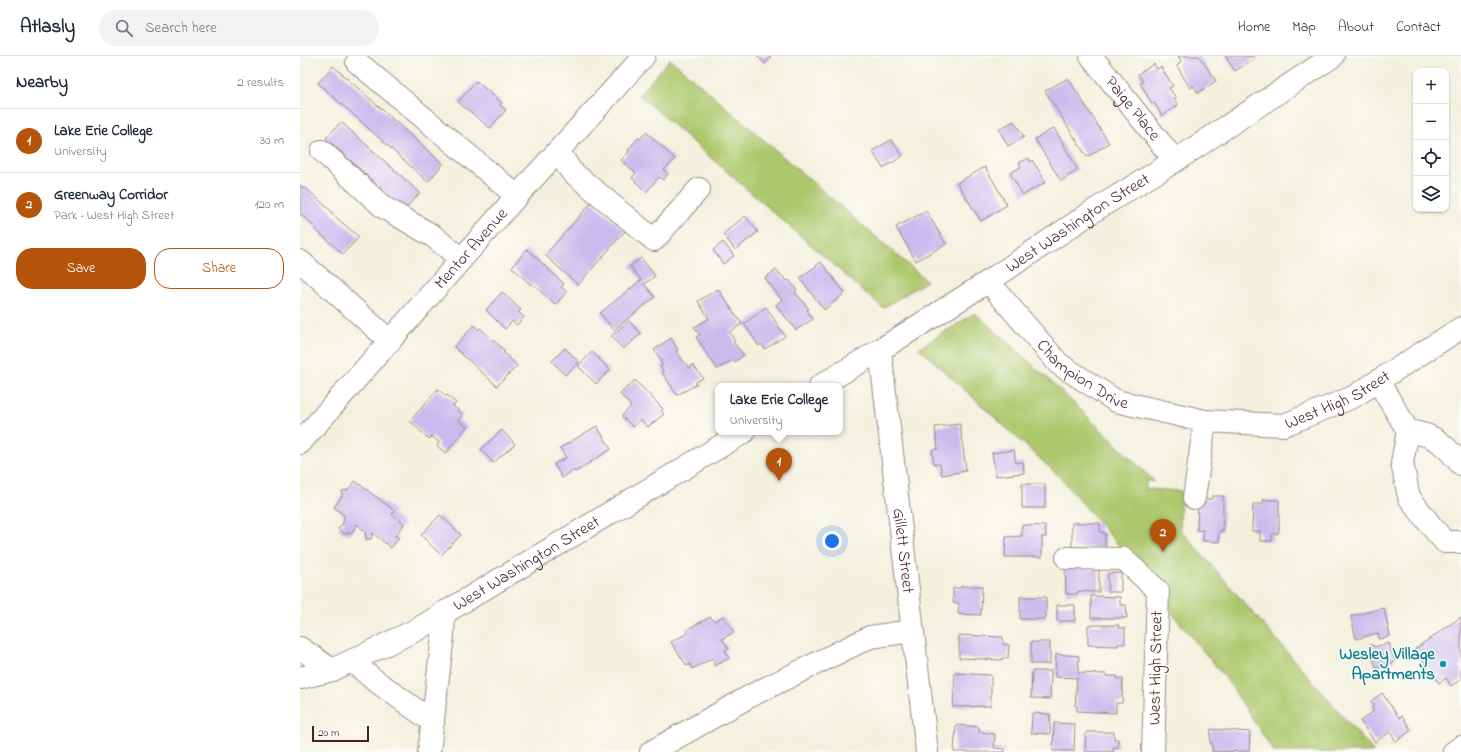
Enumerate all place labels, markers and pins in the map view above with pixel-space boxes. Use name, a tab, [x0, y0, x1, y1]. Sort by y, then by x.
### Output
pin: 1	[766, 448, 792, 481]
pin: 2	[1150, 519, 1176, 552]
place label: Wesley Village Apartments	[1339, 642, 1436, 687]
marker: Wesley Village Apartments	[1438, 659, 1448, 669]

